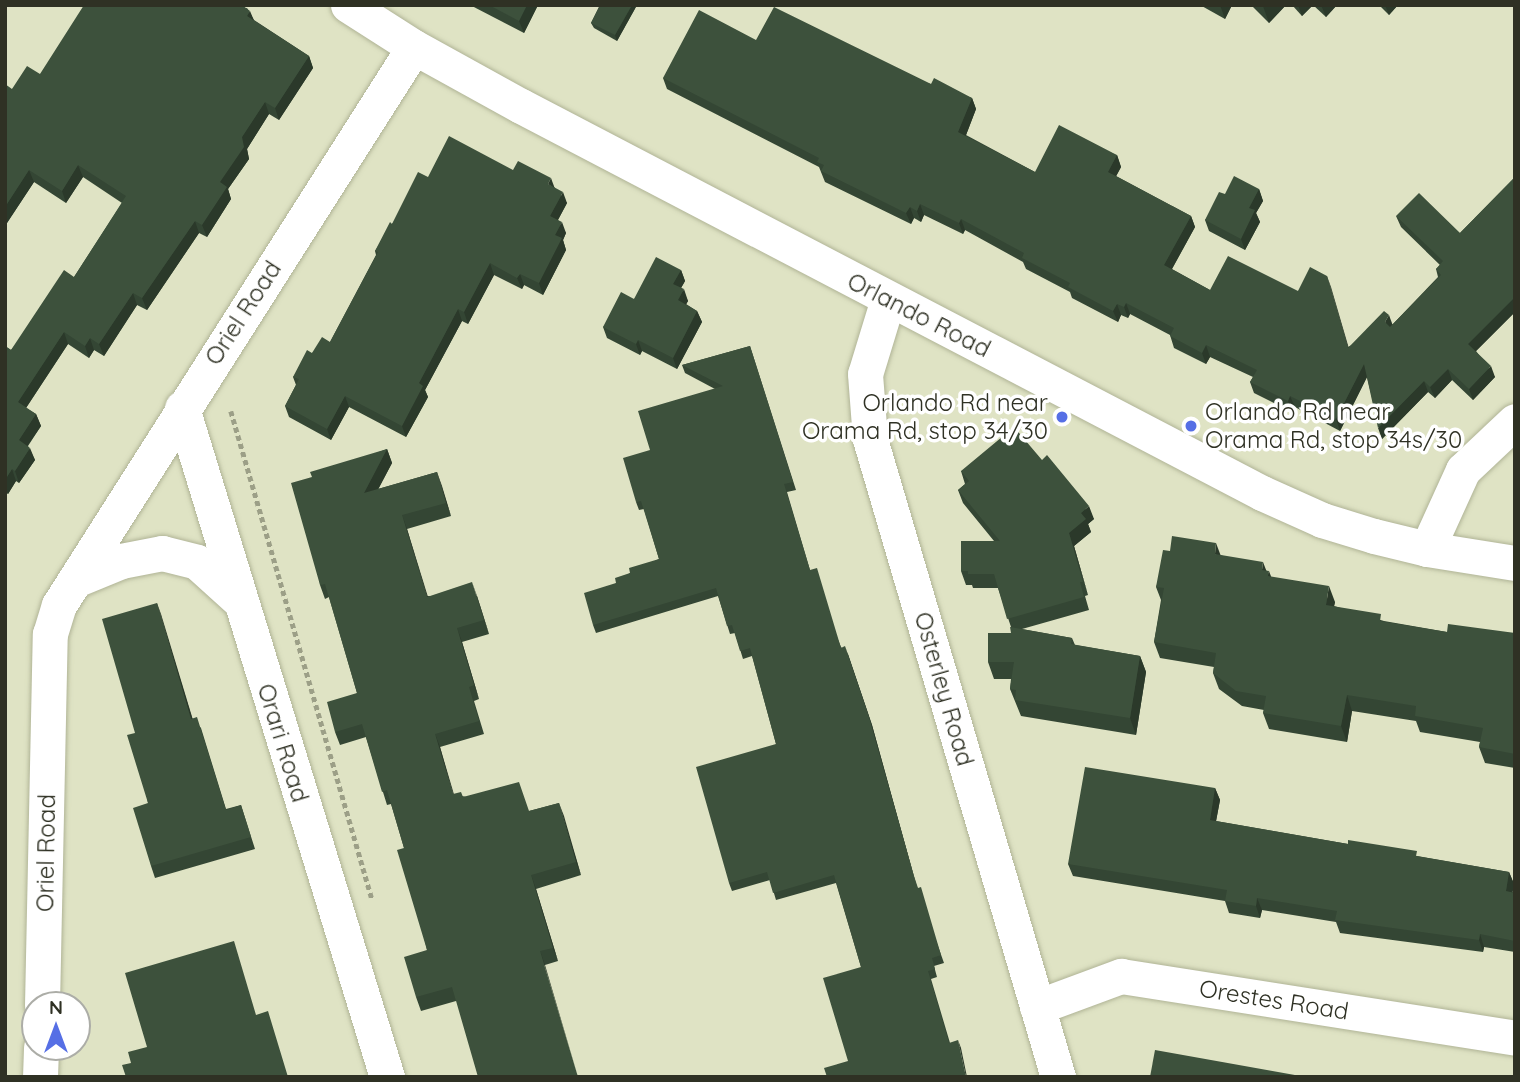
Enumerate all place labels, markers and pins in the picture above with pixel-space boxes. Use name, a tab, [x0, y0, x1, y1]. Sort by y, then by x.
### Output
place label: Orlando Rd near Orama Rd, stop 34/30	[802, 389, 1048, 445]
place label: Orlando Rd near Orama Rd, stop 34s/30	[1205, 398, 1462, 454]
marker: Orlando Rd near Orama Rd, stop 34/30	[1054, 409, 1070, 425]
marker: Orlando Rd near Orama Rd, stop 34s/30	[1183, 418, 1199, 434]

